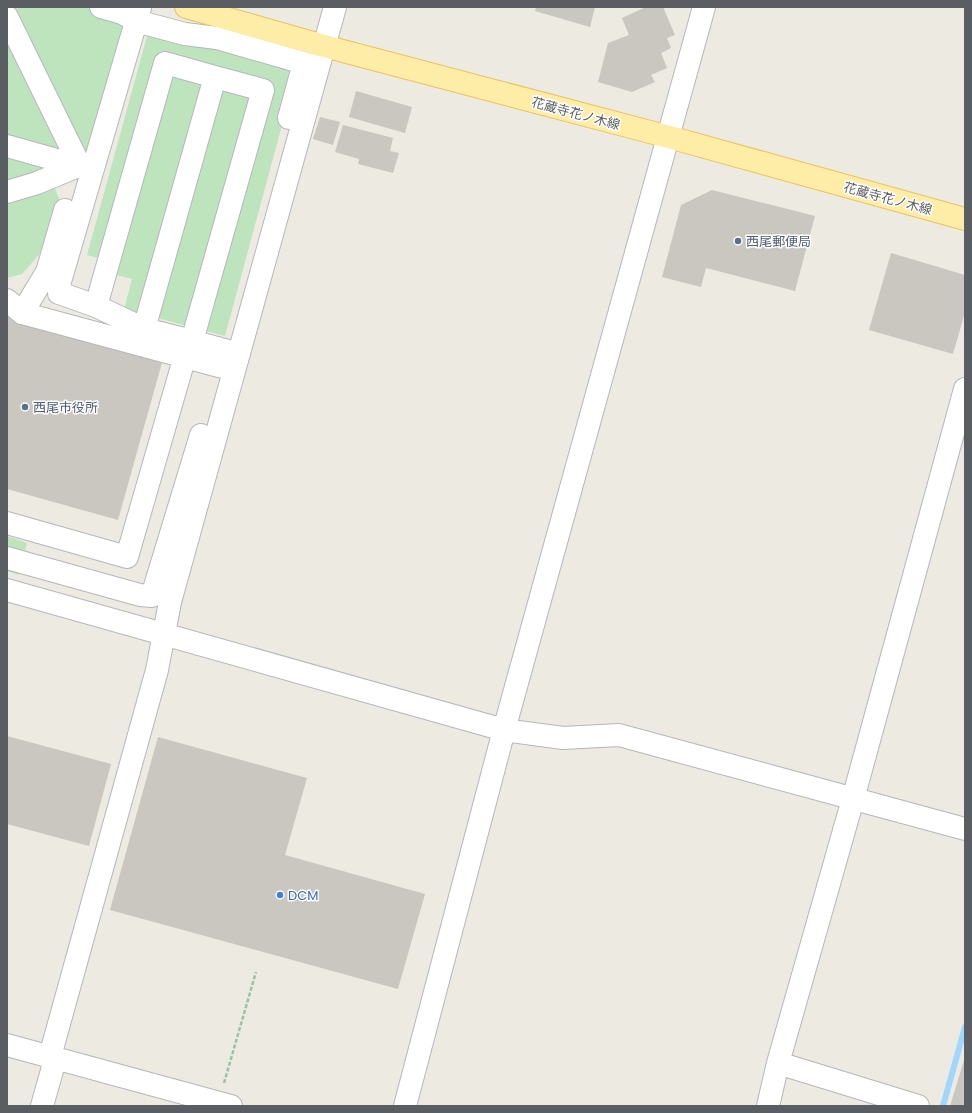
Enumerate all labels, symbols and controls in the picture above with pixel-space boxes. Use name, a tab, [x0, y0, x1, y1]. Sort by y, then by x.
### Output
street label: 花蔵寺花ノ木線	[529, 93, 622, 134]
street label: 花蔵寺花ノ木線	[841, 178, 934, 219]
place label: 西尾郵便局	[746, 232, 811, 251]
marker: 西尾郵便局	[733, 236, 743, 246]
place label: 西尾市役所	[33, 398, 98, 417]
marker: 西尾市役所	[20, 402, 30, 412]
place label: DCM	[288, 886, 318, 905]
marker: DCM	[275, 890, 285, 900]

